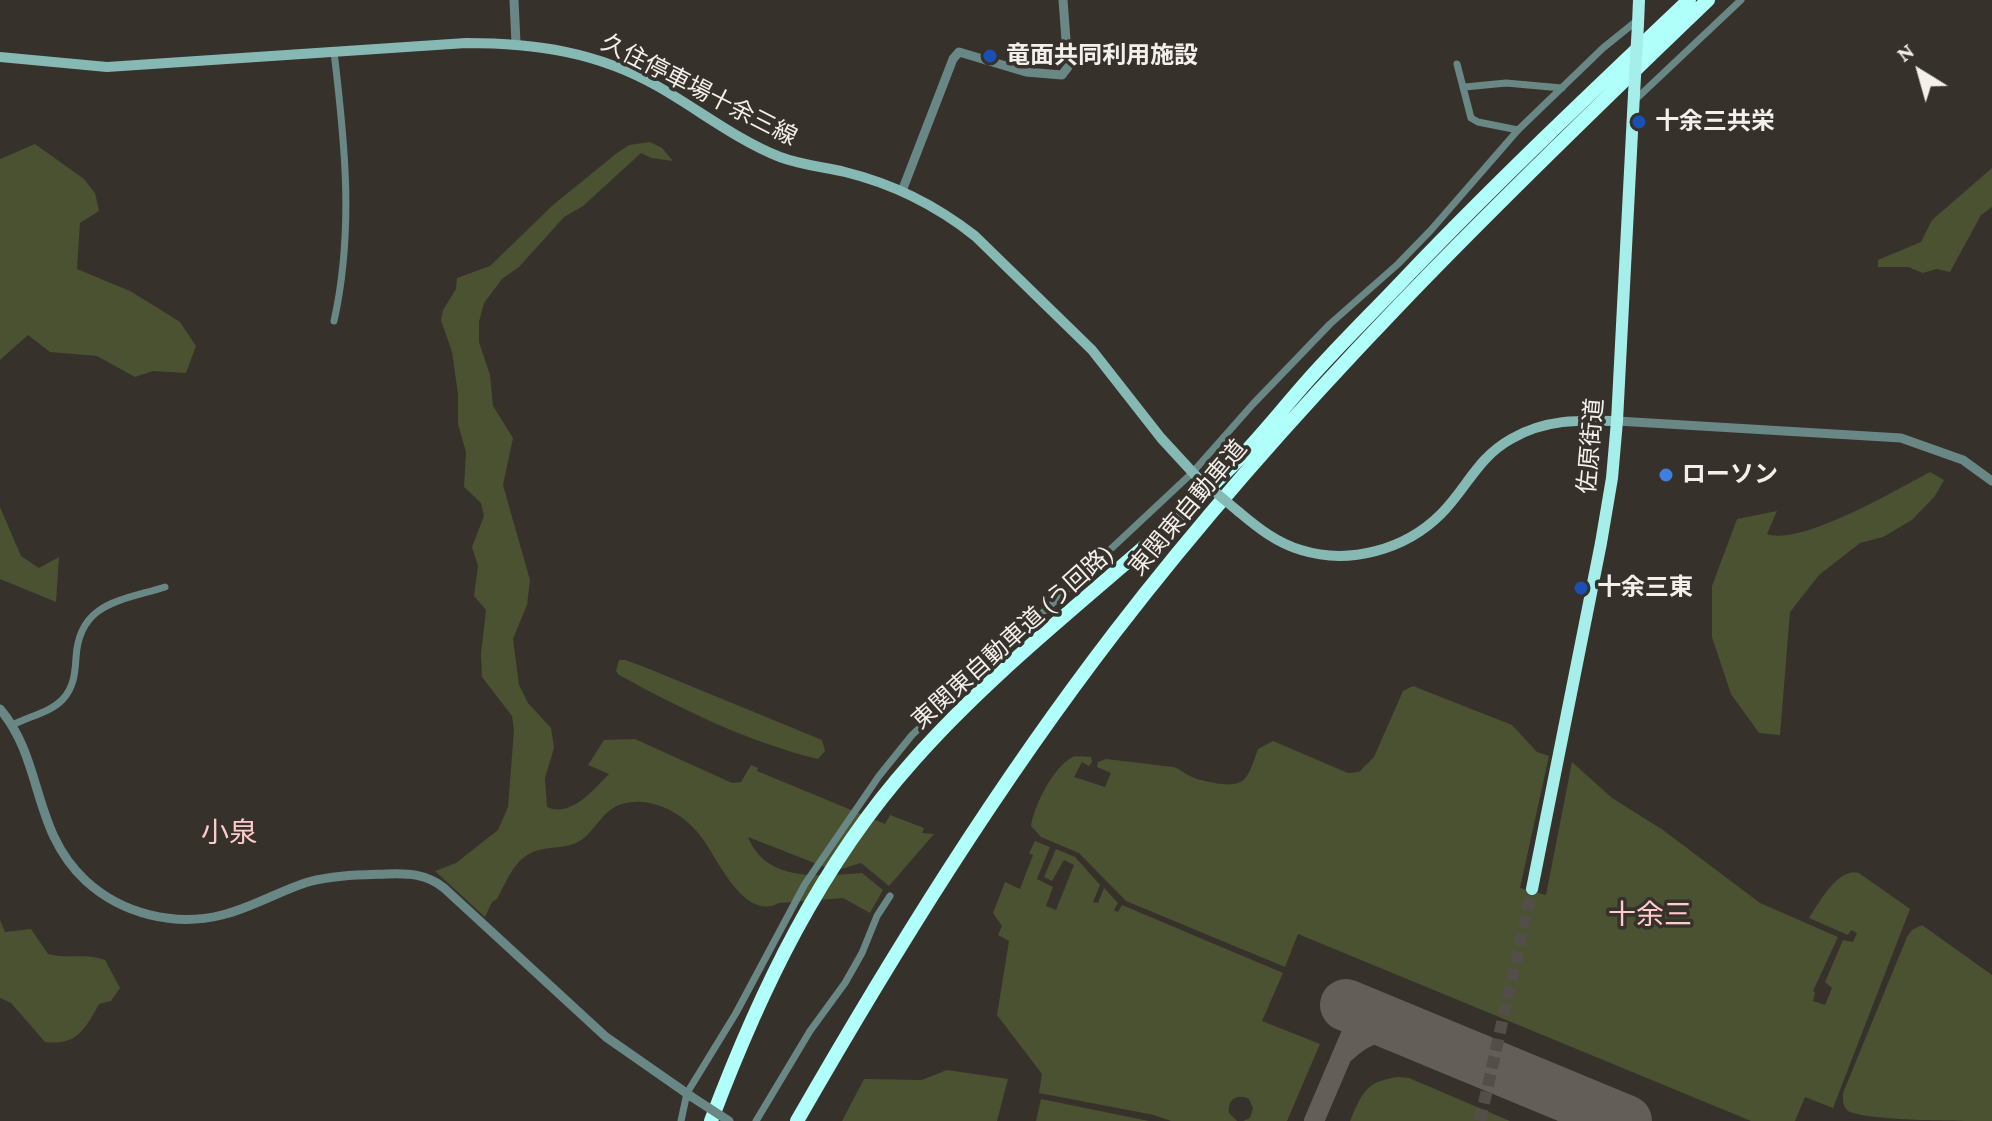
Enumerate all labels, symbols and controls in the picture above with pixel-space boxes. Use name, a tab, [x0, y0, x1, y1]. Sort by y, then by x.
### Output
street label: 久住停車場十余三線	[596, 28, 802, 152]
north arrow	[1880, 32, 1960, 112]
text: N	[1892, 38, 1919, 67]
place label: 竜面共同利用施設	[1006, 42, 1198, 70]
marker: 竜面共同利用施設	[981, 47, 999, 65]
place label: 十余三共栄	[1655, 108, 1775, 136]
marker: 十余三共栄	[1630, 113, 1648, 131]
street label: 佐原街道	[1572, 397, 1610, 495]
street label: 東関東自動車道	[1123, 434, 1253, 582]
place label: ローソン	[1682, 461, 1778, 489]
marker: ローソン	[1657, 466, 1675, 484]
street label: 東関東自動車道 (う回路)	[906, 539, 1120, 735]
place label: 十余三東	[1597, 574, 1693, 602]
marker: 十余三東	[1572, 579, 1590, 597]
district label: 小泉	[201, 816, 257, 850]
district label: 十余三	[1608, 898, 1692, 932]

